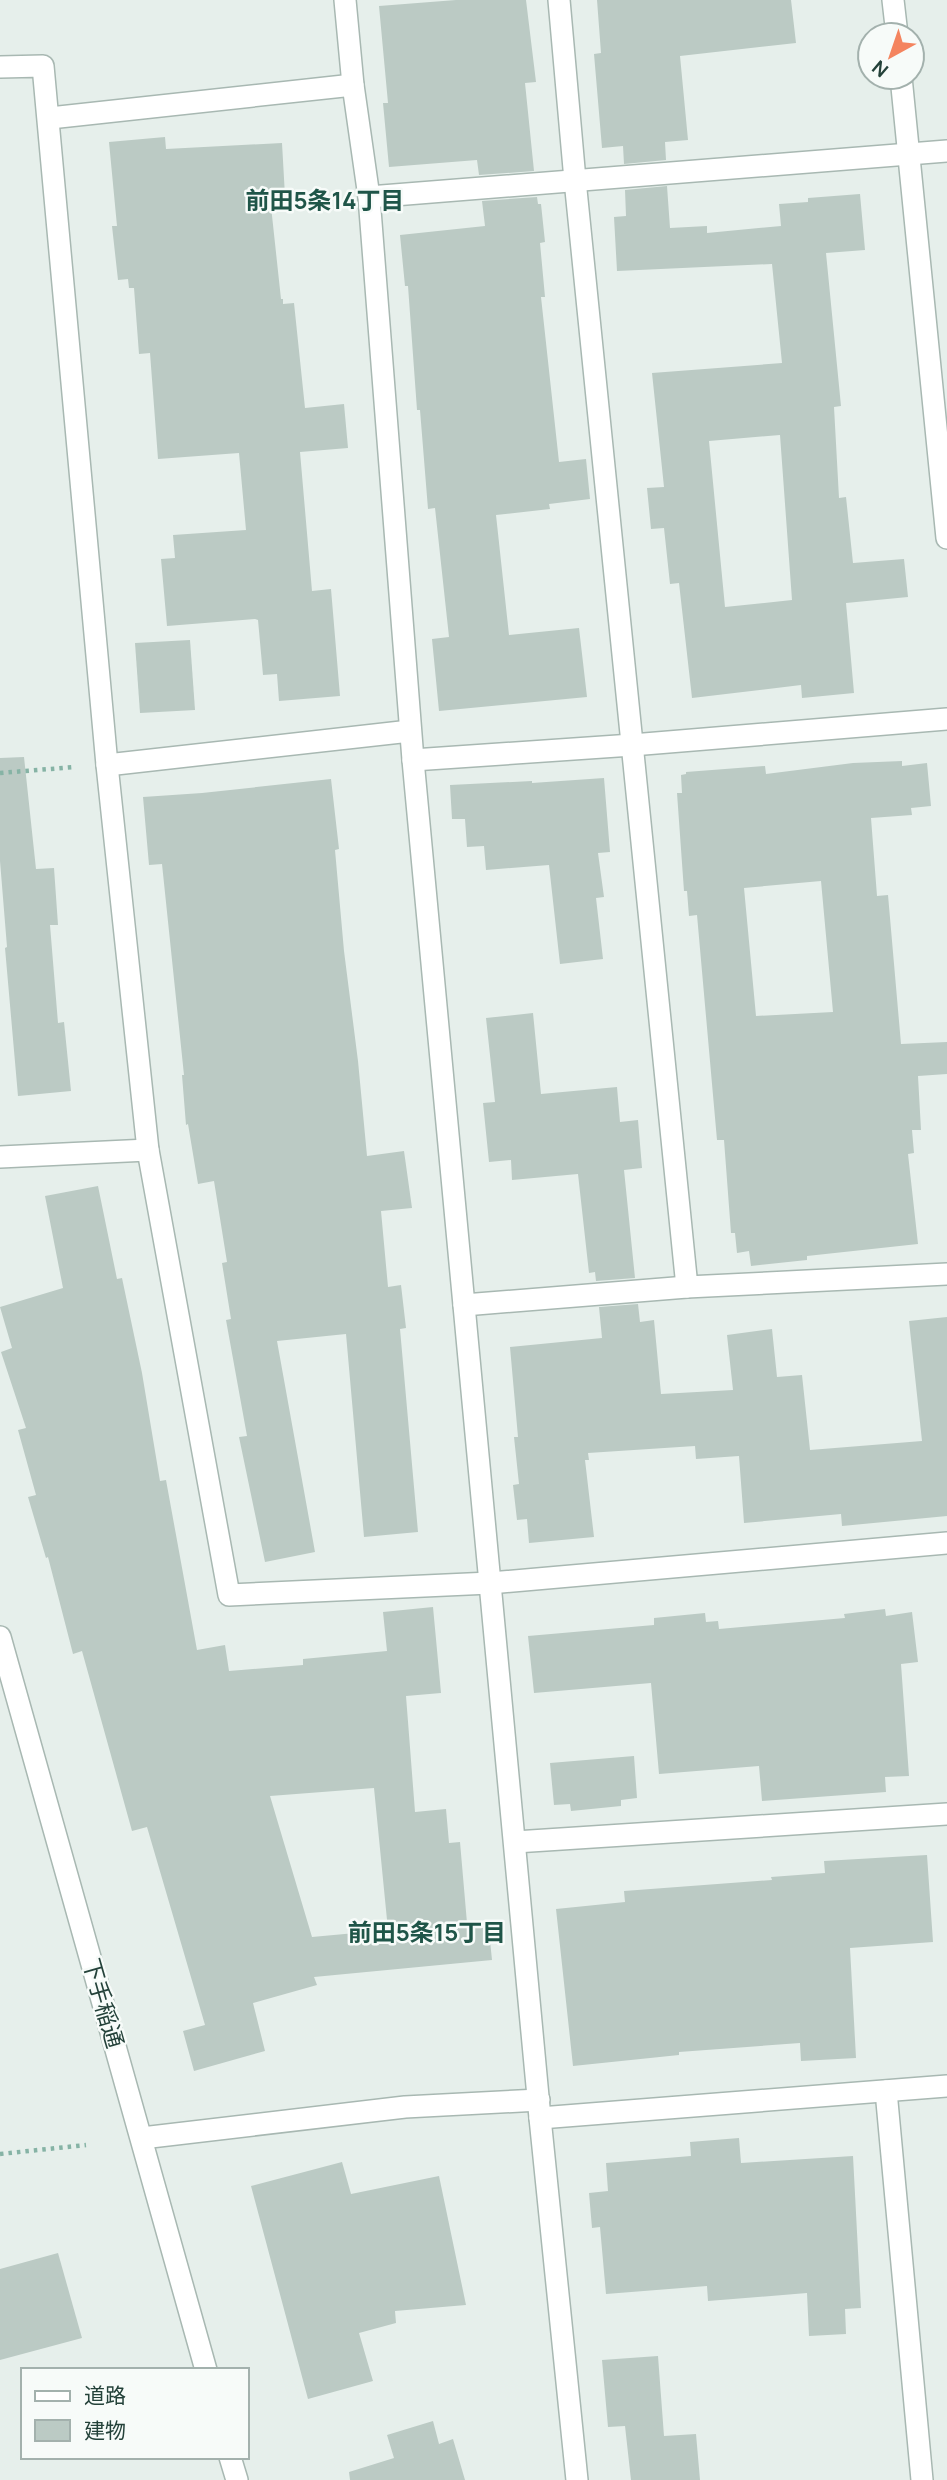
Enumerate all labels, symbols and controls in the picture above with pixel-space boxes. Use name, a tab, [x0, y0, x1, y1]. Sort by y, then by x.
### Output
north arrow	[856, 21, 926, 91]
text: N	[866, 55, 894, 83]
district label: 前田5条14丁目	[245, 183, 405, 216]
district label: 前田5条15丁目	[348, 1915, 506, 1948]
street label: 下手稲通	[76, 1954, 132, 2052]
legend	[21, 2368, 248, 2459]
text: 道路	[84, 2381, 126, 2409]
text: 建物	[84, 2416, 126, 2444]

